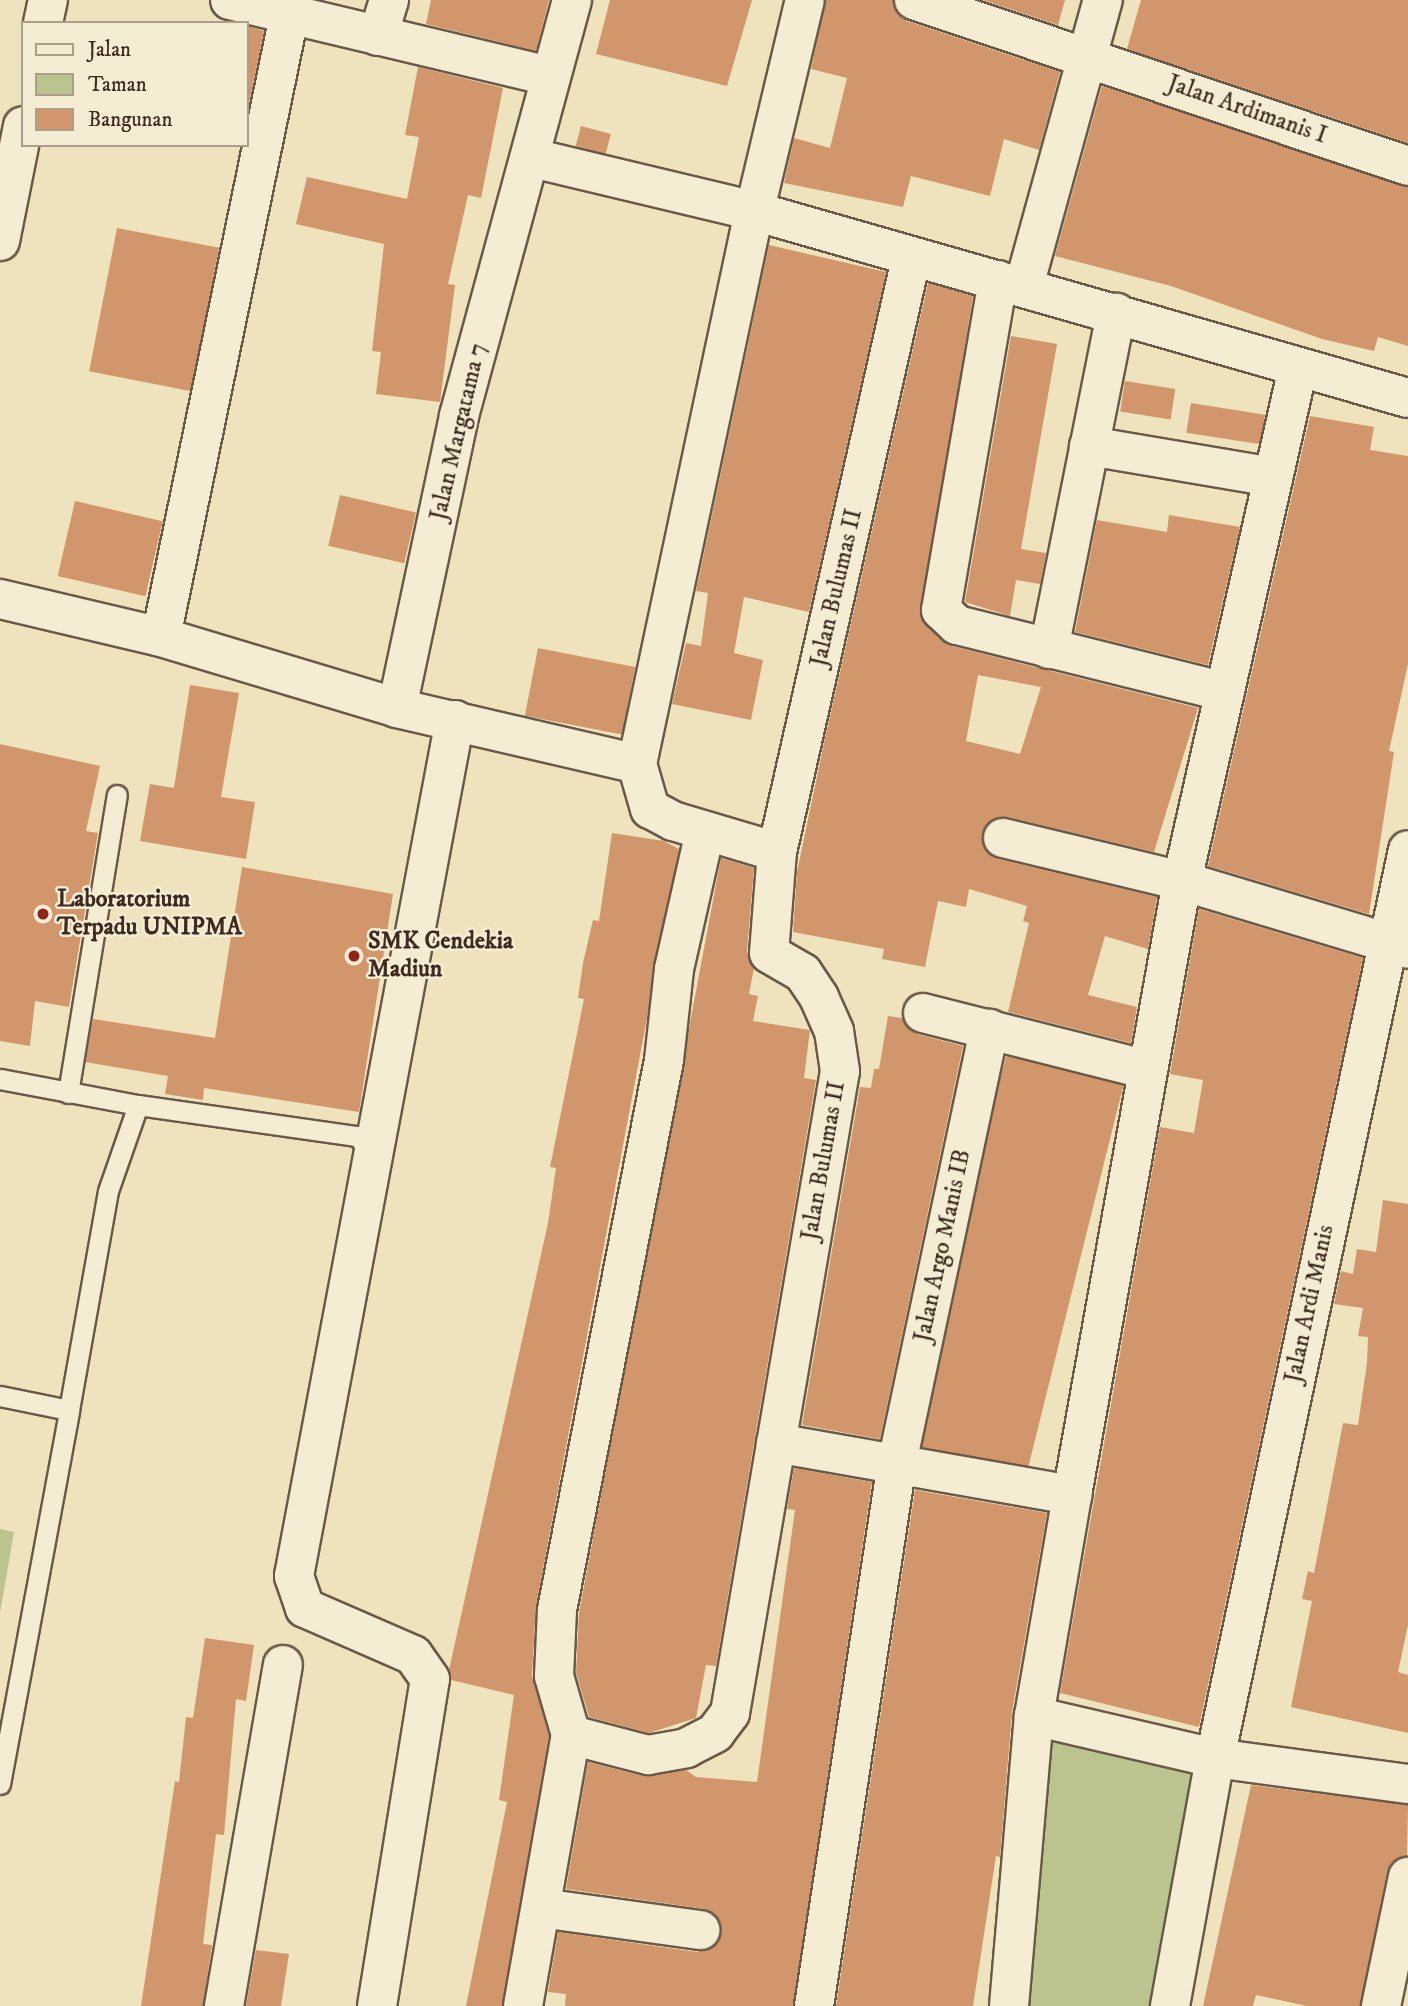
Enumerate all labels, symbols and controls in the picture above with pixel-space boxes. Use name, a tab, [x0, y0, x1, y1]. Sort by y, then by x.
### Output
legend	[21, 21, 248, 147]
text: Jalan	[88, 37, 131, 63]
street label: Jalan Ardimanis I	[1164, 69, 1330, 151]
text: Taman	[88, 72, 147, 98]
text: Bangunan	[88, 107, 172, 133]
street label: Jalan Margatama 7	[425, 340, 493, 524]
street label: Jalan Bulumas II	[805, 506, 869, 670]
place label: Laboratorium Terpadu UNIPMA	[57, 886, 242, 942]
marker: Laboratorium Terpadu UNIPMA	[35, 906, 51, 922]
place label: SMK Cendekia Madiun	[368, 928, 513, 984]
marker: SMK Cendekia Madiun	[346, 948, 362, 964]
street label: Jalan Bulumas II	[796, 1079, 852, 1243]
street label: Jalan Argo Manis IB	[909, 1147, 977, 1345]
street label: Jalan Ardi Manis	[1279, 1222, 1341, 1386]

